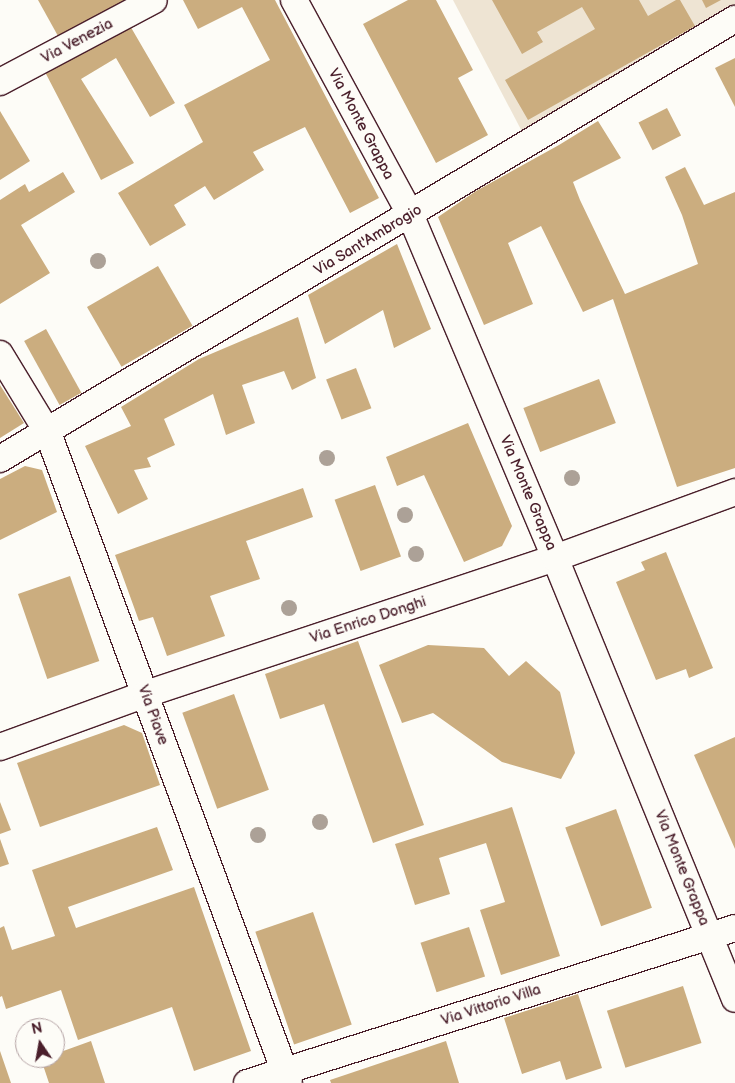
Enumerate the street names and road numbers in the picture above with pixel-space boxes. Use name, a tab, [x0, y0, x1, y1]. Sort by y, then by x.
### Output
street label: Via Venezia	[38, 15, 116, 67]
street label: Via Monte Grappa	[324, 65, 398, 183]
street label: Via Sant'Ambrogio	[311, 201, 425, 279]
street label: Via Monte Grappa	[496, 433, 560, 553]
street label: Via Enrico Donghi	[308, 593, 428, 647]
street label: Via Piave	[134, 682, 172, 748]
street label: Via Monte Grappa	[651, 808, 713, 928]
street label: Via Vittorio Villa	[438, 980, 544, 1030]

